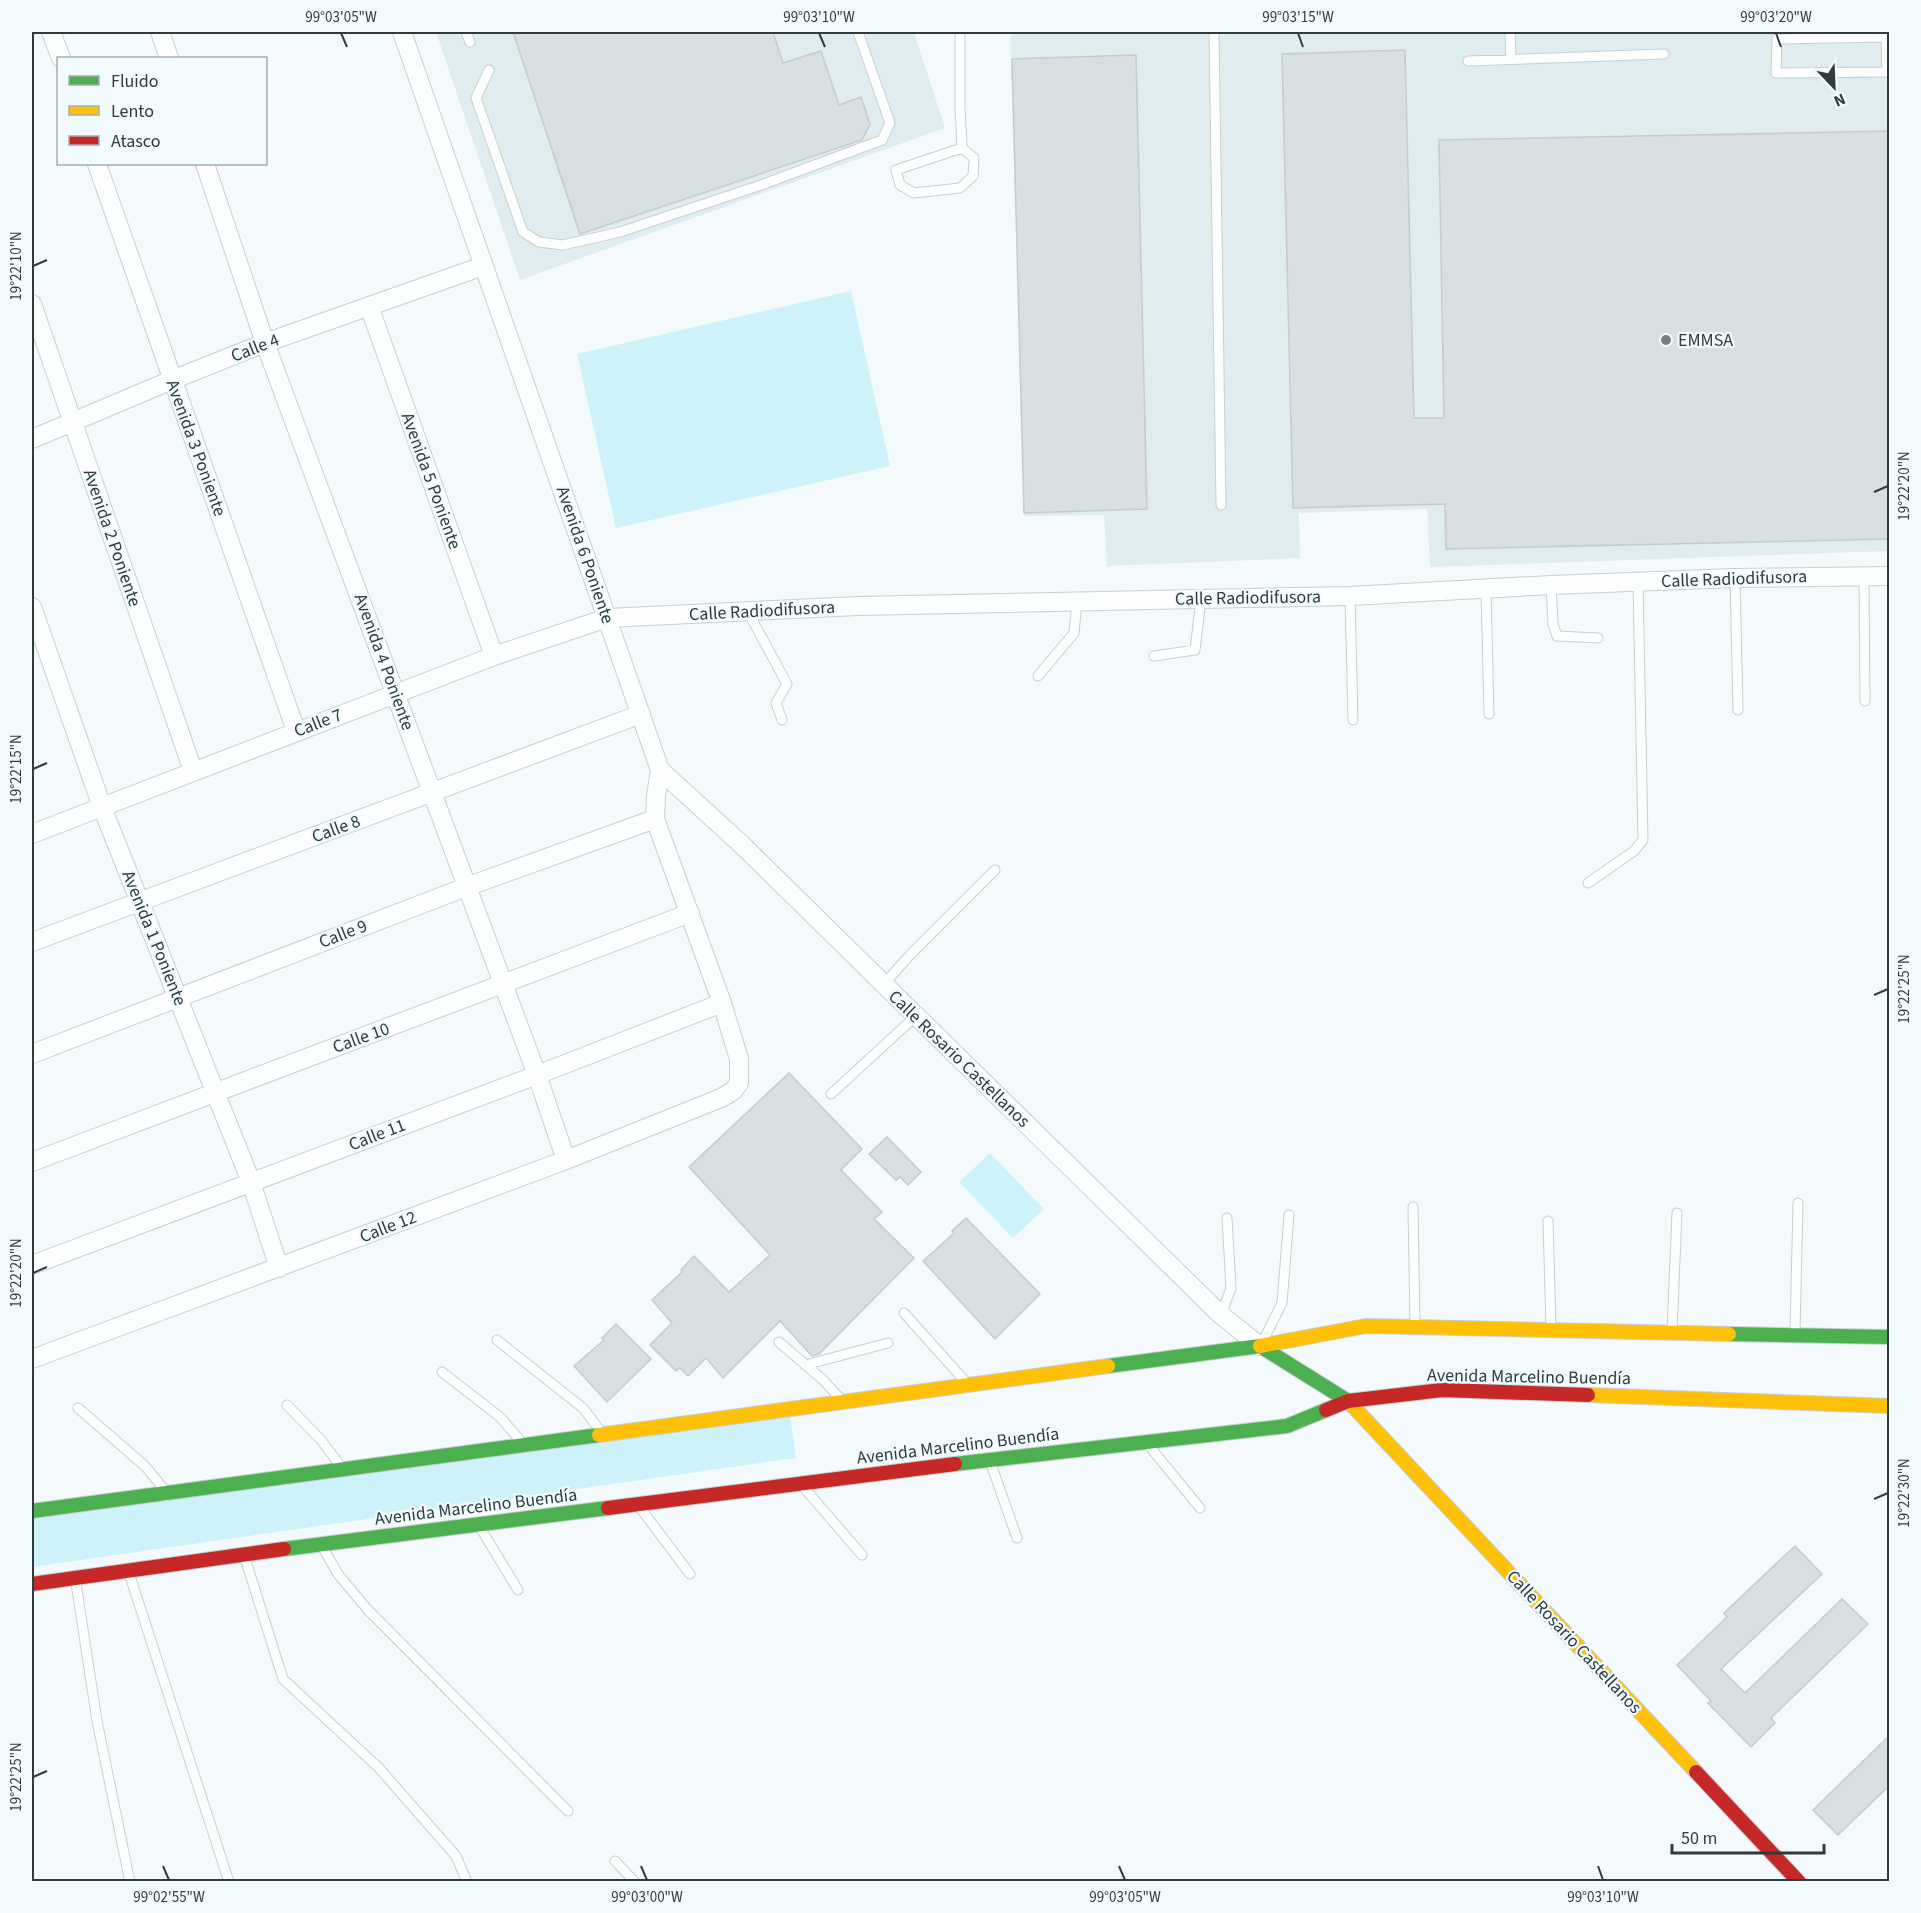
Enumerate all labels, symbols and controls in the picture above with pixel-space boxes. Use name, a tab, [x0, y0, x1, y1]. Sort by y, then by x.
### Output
text: 99°03'05"W	[305, 7, 377, 28]
text: 99°03'10"W	[783, 7, 855, 28]
text: 99°03'15"W	[1262, 7, 1334, 28]
text: 99°03'20"W	[1740, 7, 1812, 28]
legend	[57, 57, 267, 165]
north arrow	[1804, 57, 1864, 117]
text: Fluido	[111, 69, 158, 94]
text: N	[1830, 88, 1849, 112]
text: Lento	[111, 99, 154, 124]
text: Atasco	[111, 129, 160, 154]
text: 19°22'10"N	[6, 231, 27, 301]
street label: Calle 4	[227, 327, 283, 369]
place label: EMMSA	[1678, 328, 1733, 353]
marker: EMMSA	[1659, 333, 1673, 347]
street label: Avenida 3 Poniente	[160, 376, 232, 520]
street label: Avenida 5 Poniente	[395, 409, 467, 553]
text: 19°22'20"N	[1894, 451, 1915, 521]
street label: Avenida 2 Poniente	[77, 466, 147, 610]
street label: Avenida 6 Poniente	[550, 483, 620, 627]
street label: Calle Radiodifusora	[1661, 564, 1807, 594]
street label: Calle Radiodifusora	[1175, 584, 1321, 612]
street label: Avenida 4 Poniente	[348, 590, 420, 734]
street label: Calle Radiodifusora	[688, 595, 836, 627]
street label: Calle 7	[290, 702, 346, 744]
text: 19°22'15"N	[6, 734, 27, 804]
street label: Calle 8	[308, 809, 364, 849]
street label: Avenida 1 Poniente	[115, 867, 193, 1009]
street label: Calle 9	[315, 913, 371, 955]
text: 19°22'25"N	[1894, 954, 1915, 1024]
street label: Calle Rosario Castellanos	[883, 985, 1035, 1133]
street label: Calle 10	[329, 1016, 393, 1060]
street label: Calle 11	[345, 1113, 409, 1157]
street label: Calle 12	[356, 1205, 420, 1249]
text: 19°22'20"N	[6, 1238, 27, 1308]
street label: Avenida Marcelino Buendía	[1427, 1363, 1631, 1391]
street label: Avenida Marcelino Buendía	[855, 1421, 1061, 1471]
text: 19°22'30"N	[1894, 1458, 1915, 1528]
street label: Avenida Marcelino Buendía	[373, 1482, 579, 1532]
street label: Calle Rosario Castellanos	[1501, 1565, 1647, 1719]
text: 19°22'25"N	[6, 1742, 27, 1812]
scale bar	[1672, 1817, 1824, 1855]
text: 50 m	[1681, 1826, 1717, 1851]
text: 99°02'55"W	[133, 1887, 205, 1908]
text: 99°03'00"W	[611, 1887, 683, 1908]
text: 99°03'05"W	[1089, 1887, 1161, 1908]
text: 99°03'10"W	[1567, 1887, 1639, 1908]

